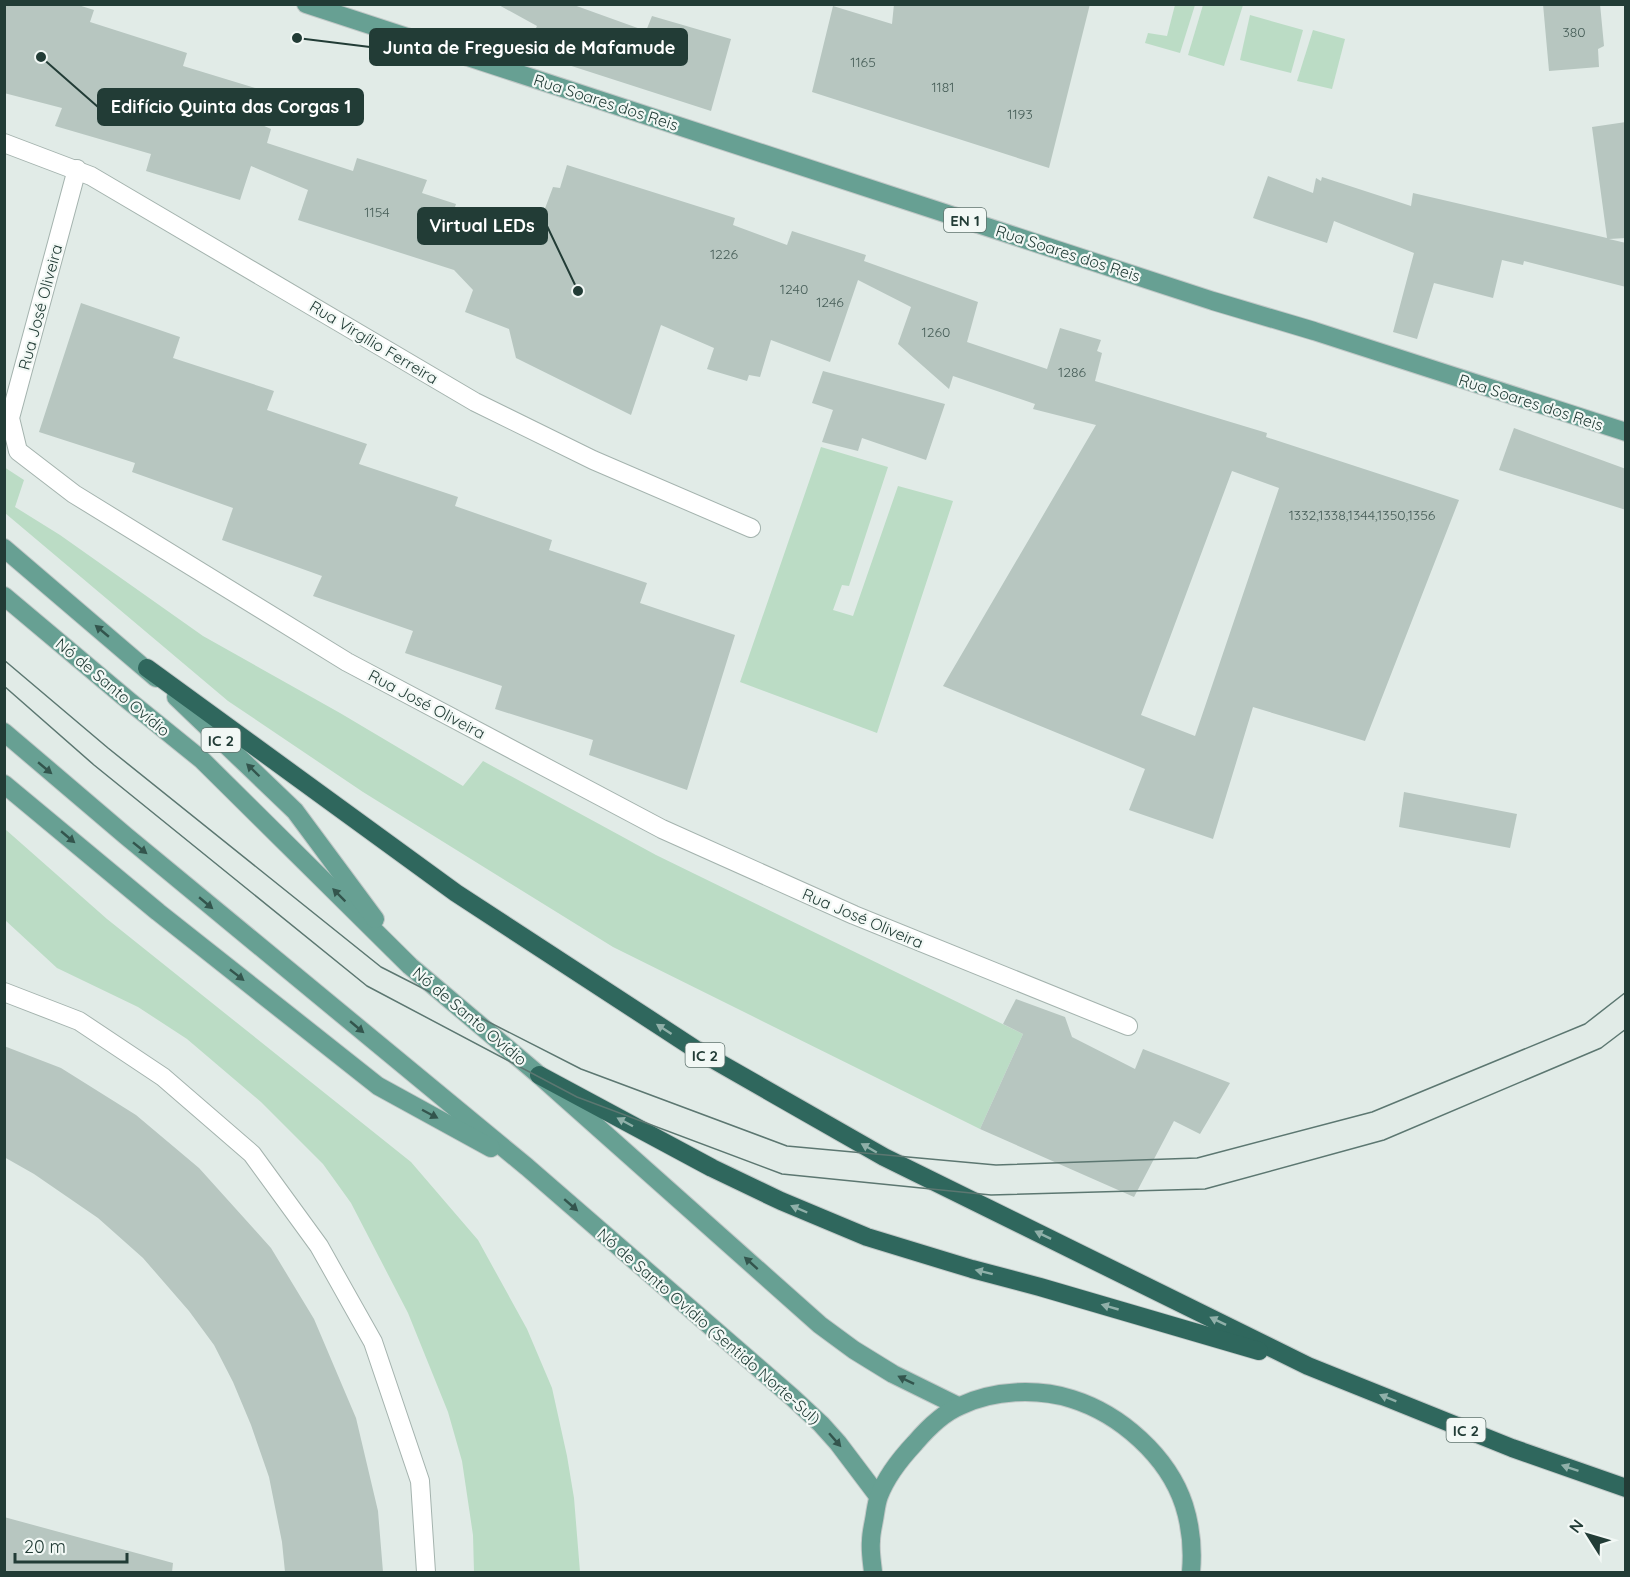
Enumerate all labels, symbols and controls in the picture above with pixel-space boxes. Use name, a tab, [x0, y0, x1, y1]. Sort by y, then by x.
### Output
house number: 380	[1562, 23, 1586, 41]
callout: Junta de Freguesia de Mafamude	[370, 29, 687, 65]
text: Junta de Freguesia de Mafamude	[383, 36, 675, 59]
house number: 1165	[850, 53, 876, 71]
street label: Rua Soares dos Reis	[531, 69, 681, 135]
house number: 1181	[931, 78, 955, 96]
callout: Edifício Quinta das Corgas 1	[98, 89, 363, 125]
text: Edifício Quinta das Corgas 1	[111, 95, 351, 118]
house number: 1193	[1007, 105, 1033, 123]
house number: 1154	[364, 203, 390, 221]
callout: Virtual LEDs	[418, 208, 547, 244]
road number: EN 1	[944, 208, 986, 232]
text: Virtual LEDs	[429, 214, 535, 237]
street label: Rua Soares dos Reis	[993, 220, 1143, 286]
street label: Rua José Oliveira	[14, 242, 66, 372]
house number: 1226	[710, 245, 739, 263]
house number: 1240	[780, 280, 808, 298]
house number: 1246	[816, 293, 844, 311]
street label: Rua Virgílio Ferreira	[306, 296, 442, 388]
house number: 1260	[922, 323, 950, 341]
house number: 1286	[1058, 363, 1086, 381]
street label: Rua Soares dos Reis	[1456, 369, 1606, 435]
house number: 1332,1338,1344,1350,1356	[1289, 506, 1436, 524]
one-way arrow	[94, 624, 110, 637]
street label: Nó de Santo Ovídio	[52, 633, 174, 741]
street label: Rua José Oliveira	[365, 665, 489, 743]
road number: IC 2	[202, 728, 240, 752]
one-way arrow	[37, 761, 52, 774]
one-way arrow	[246, 763, 261, 777]
one-way arrow	[60, 830, 75, 843]
one-way arrow	[132, 841, 147, 853]
street label: Rua José Oliveira	[800, 884, 926, 952]
one-way arrow	[332, 889, 346, 903]
one-way arrow	[198, 896, 214, 909]
street label: Nó de Santo Ovídio	[409, 962, 531, 1070]
one-way arrow	[229, 968, 245, 981]
one-way arrow	[349, 1020, 365, 1033]
one-way arrow	[656, 1023, 672, 1034]
road number: IC 2	[686, 1043, 724, 1067]
one-way arrow	[421, 1109, 438, 1119]
one-way arrow	[616, 1117, 633, 1127]
one-way arrow	[860, 1143, 877, 1153]
one-way arrow	[563, 1199, 579, 1212]
one-way arrow	[790, 1204, 808, 1214]
street label: Nó de Santo Ovídio (Sentido Norte-Sul)	[593, 1224, 825, 1428]
one-way arrow	[1035, 1230, 1052, 1240]
one-way arrow	[744, 1257, 759, 1270]
one-way arrow	[974, 1267, 992, 1276]
one-way arrow	[1101, 1302, 1119, 1311]
one-way arrow	[1210, 1317, 1227, 1326]
one-way arrow	[897, 1376, 914, 1385]
one-way arrow	[1379, 1393, 1397, 1403]
road number: IC 2	[1446, 1418, 1486, 1442]
one-way arrow	[829, 1432, 842, 1448]
one-way arrow	[1561, 1463, 1579, 1473]
north arrow	[1558, 1505, 1618, 1565]
text: N	[1564, 1515, 1588, 1537]
scale bar	[15, 1526, 128, 1564]
text: 20 m	[24, 1535, 66, 1558]

